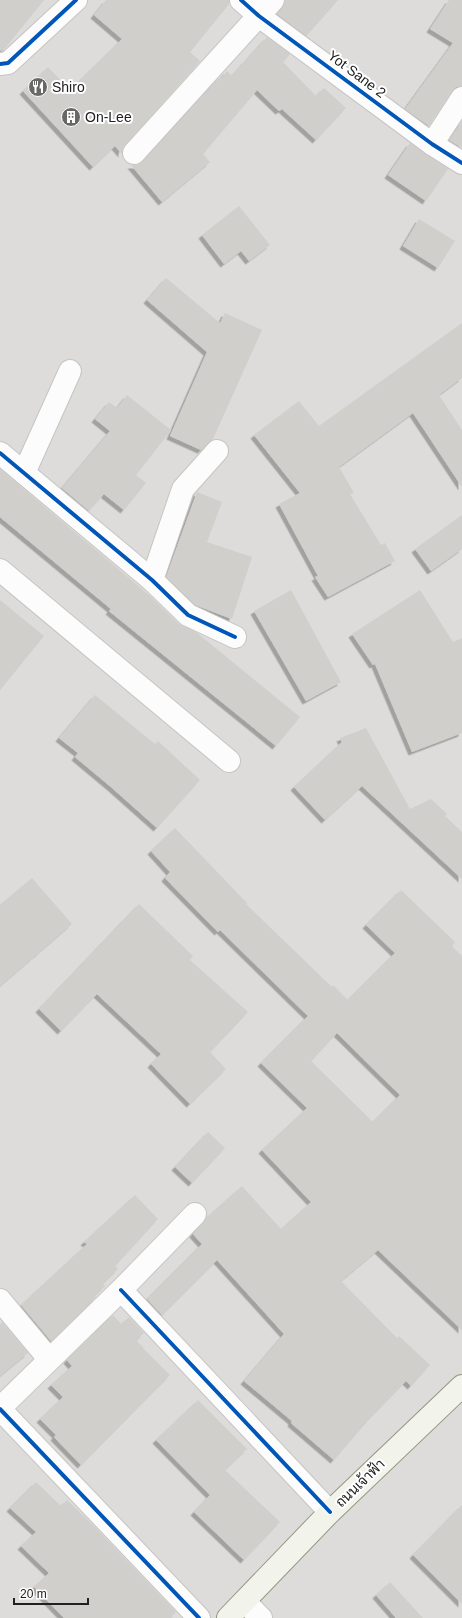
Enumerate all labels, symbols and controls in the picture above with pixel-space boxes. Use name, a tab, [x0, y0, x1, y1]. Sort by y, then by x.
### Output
street label: Yot Sane 2	[325, 47, 389, 101]
restaurant icon: Shiro	[27, 76, 49, 98]
place label: Shiro	[52, 79, 85, 95]
building icon: On-Lee	[60, 106, 82, 128]
place label: On-Lee	[85, 109, 132, 125]
street label: ถนนเจ้าฟ้า	[332, 1455, 388, 1510]
scale bar	[14, 1580, 88, 1606]
text: 20 m	[20, 1587, 47, 1601]

